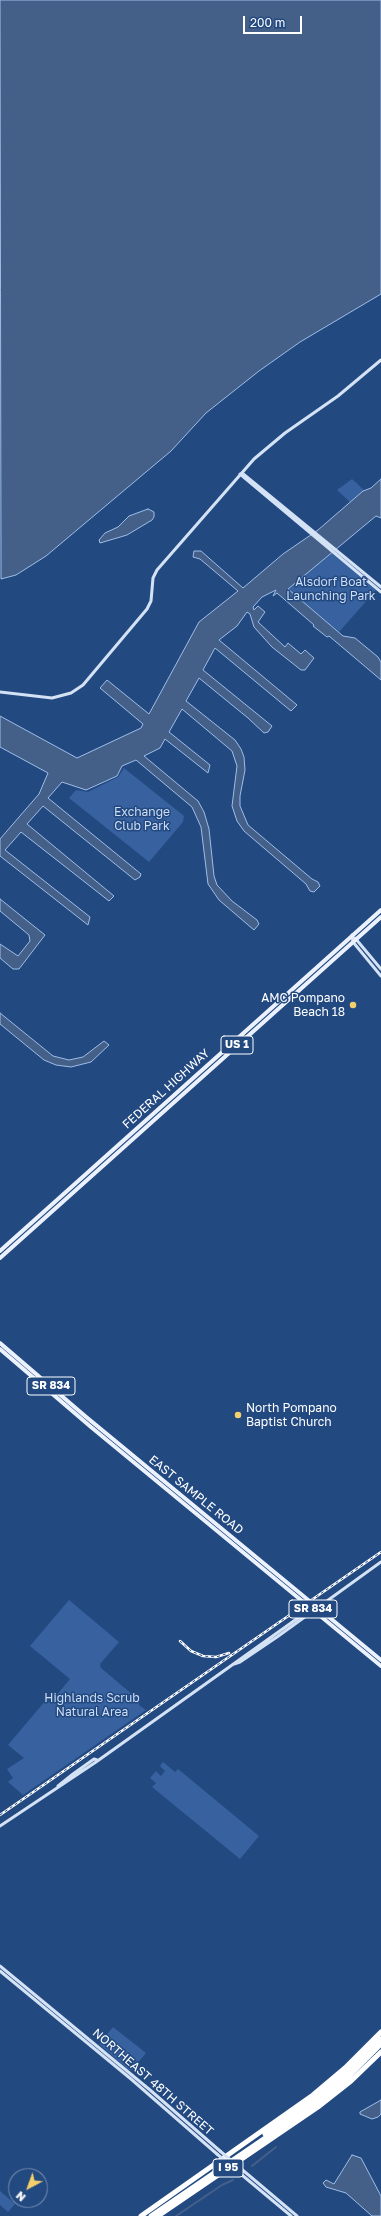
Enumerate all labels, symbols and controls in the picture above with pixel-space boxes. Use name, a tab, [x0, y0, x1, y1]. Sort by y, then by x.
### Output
scale bar	[245, 8, 304, 34]
text: 200 m	[250, 15, 285, 30]
park label: Alsdorf Boat Launching Park	[286, 575, 376, 603]
park label: Exchange Club Park	[114, 805, 170, 833]
place label: AMC Pompano Beach 18	[261, 991, 345, 1019]
marker: AMC Pompano Beach 18	[348, 1000, 358, 1010]
road number: US 1	[221, 1036, 253, 1054]
street label: FEDERAL HIGHWAY	[120, 1046, 212, 1132]
road number: SR 834	[27, 1377, 75, 1395]
place label: North Pompano Baptist Church	[246, 1401, 337, 1429]
marker: North Pompano Baptist Church	[233, 1410, 243, 1420]
street label: EAST SAMPLE ROAD	[146, 1452, 246, 1538]
road number: SR 834	[289, 1600, 337, 1618]
park label: Highlands Scrub Natural Area	[44, 1691, 140, 1719]
street label: NORTHEAST 48TH STREET	[90, 2026, 216, 2138]
road number: I 95	[213, 2159, 243, 2177]
north arrow	[8, 2168, 48, 2208]
text: N	[13, 2189, 28, 2204]

